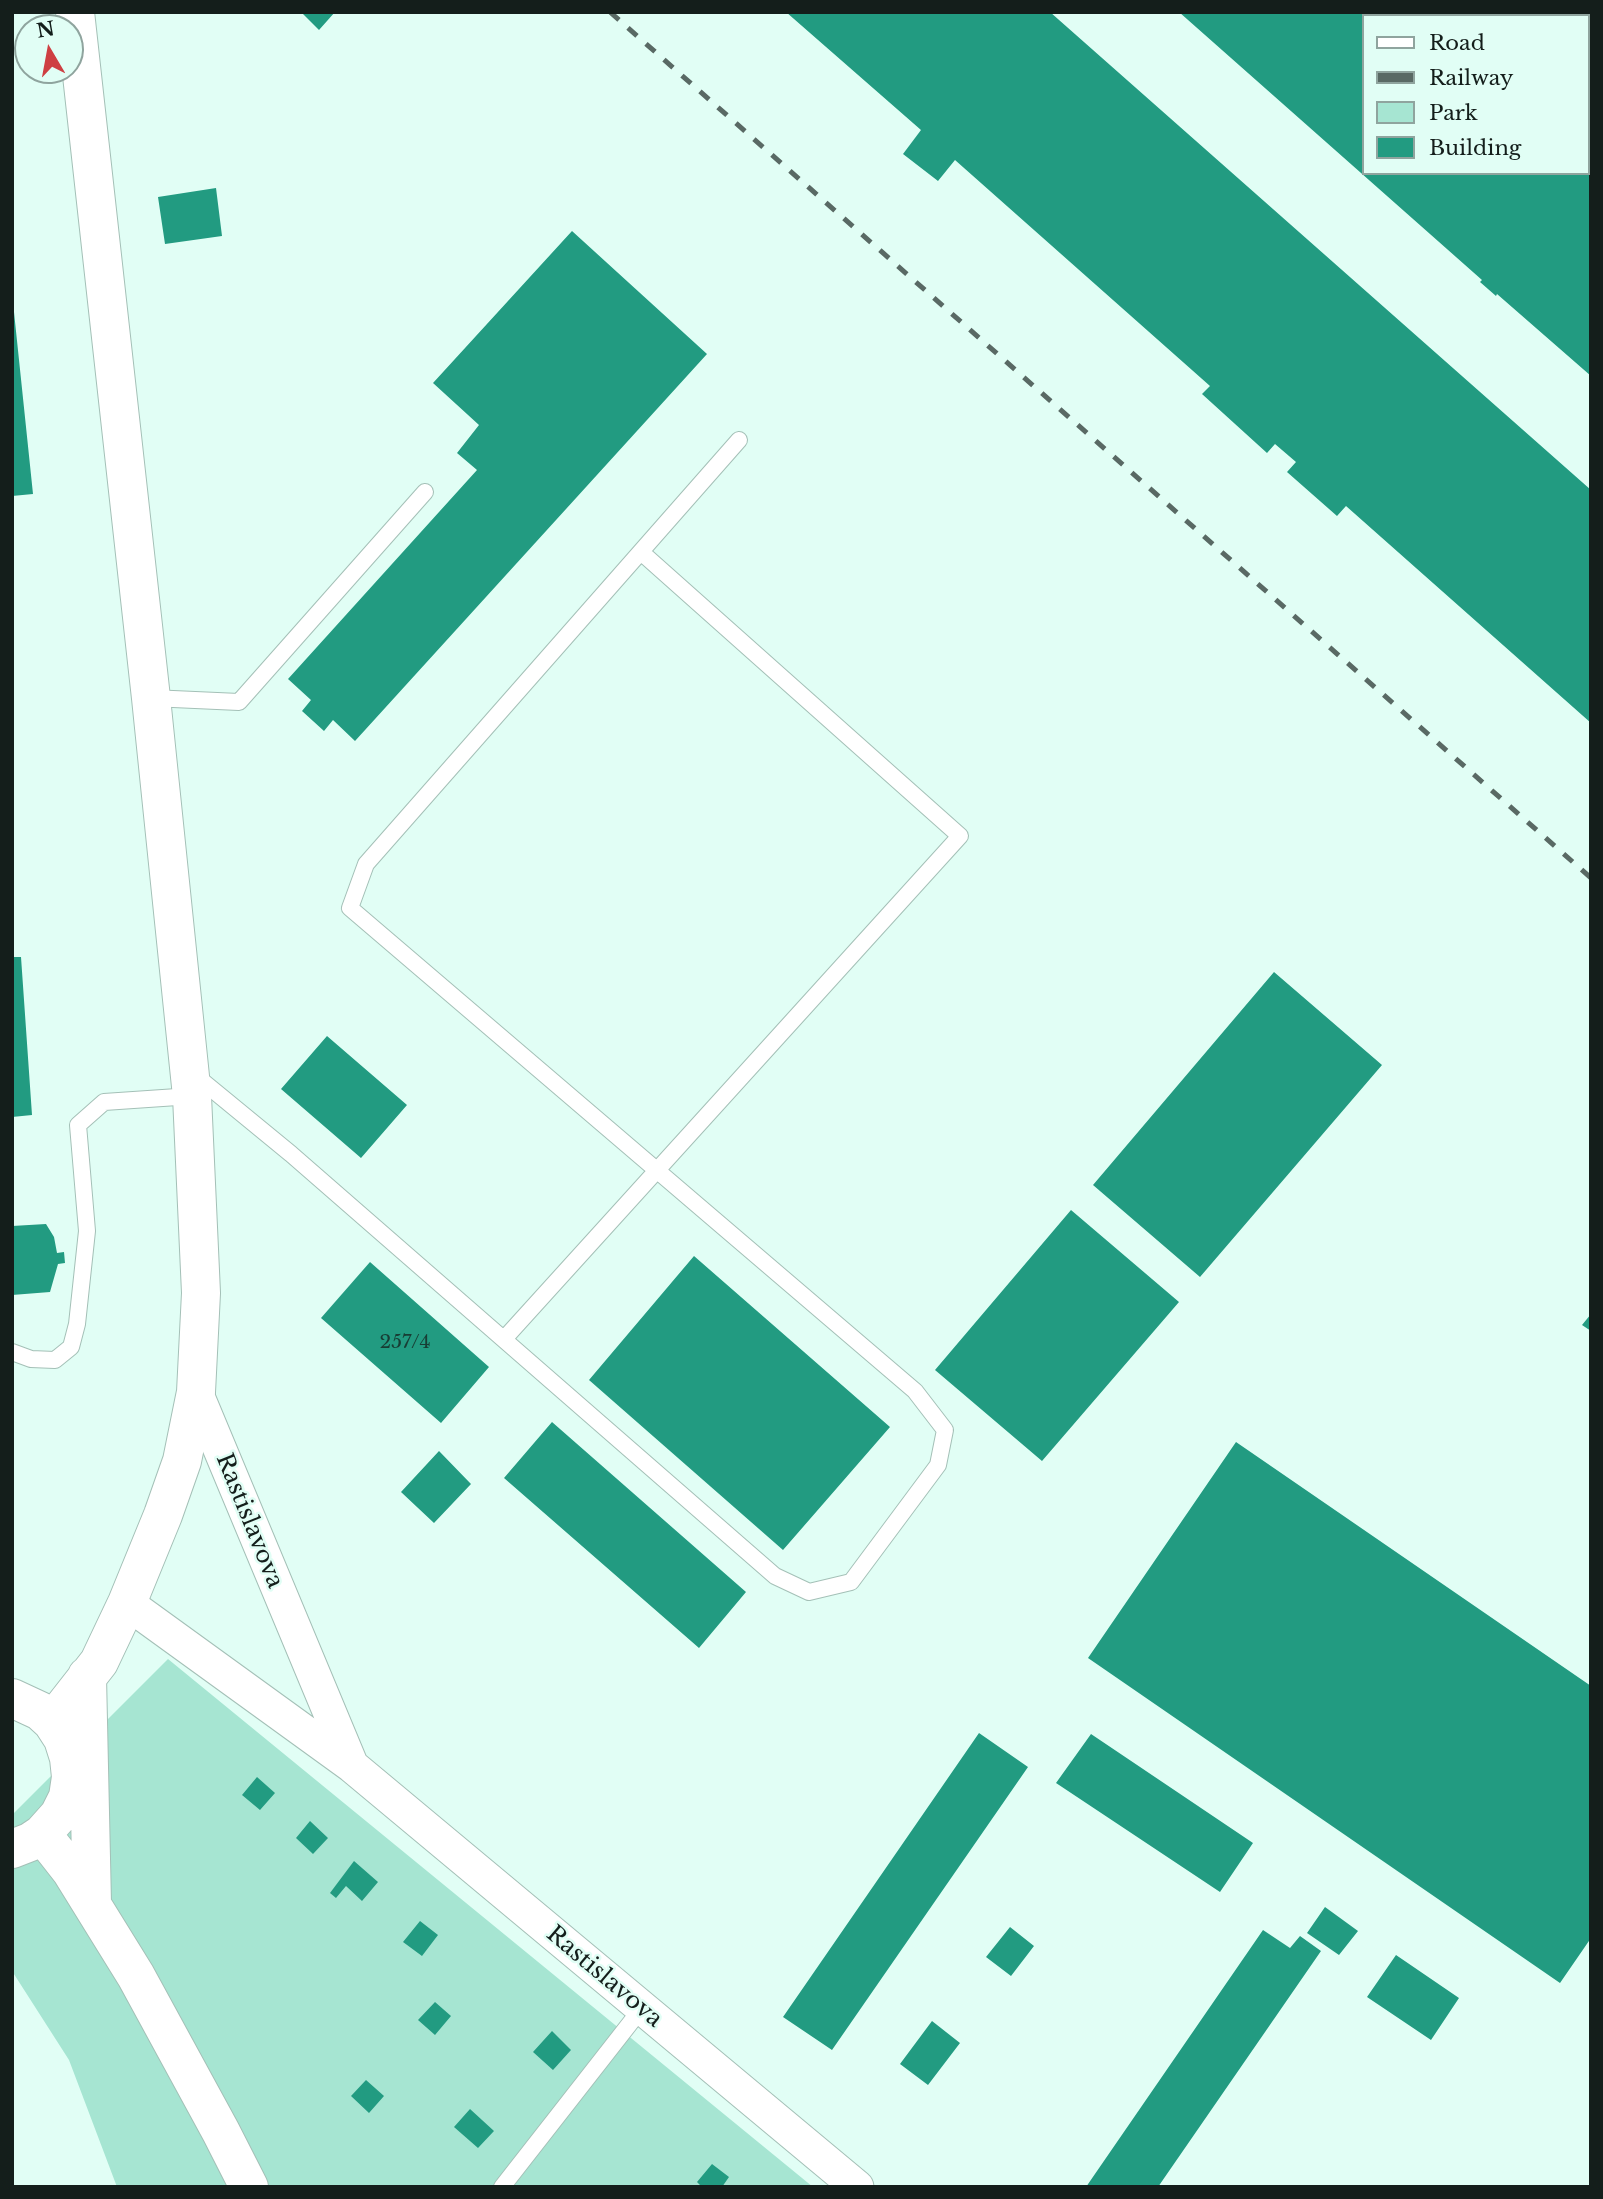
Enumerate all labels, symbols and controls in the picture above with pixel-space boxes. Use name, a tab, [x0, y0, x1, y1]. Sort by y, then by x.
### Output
north arrow	[14, 14, 84, 84]
legend	[1362, 14, 1589, 175]
text: N	[35, 17, 56, 43]
text: Road	[1429, 30, 1485, 56]
text: Railway	[1429, 65, 1513, 91]
text: Park	[1429, 100, 1478, 126]
text: Building	[1429, 135, 1521, 161]
house number: 257/4	[379, 1332, 431, 1354]
street label: Rastislavova	[209, 1450, 289, 1592]
street label: Rastislavova	[540, 1921, 668, 2033]

